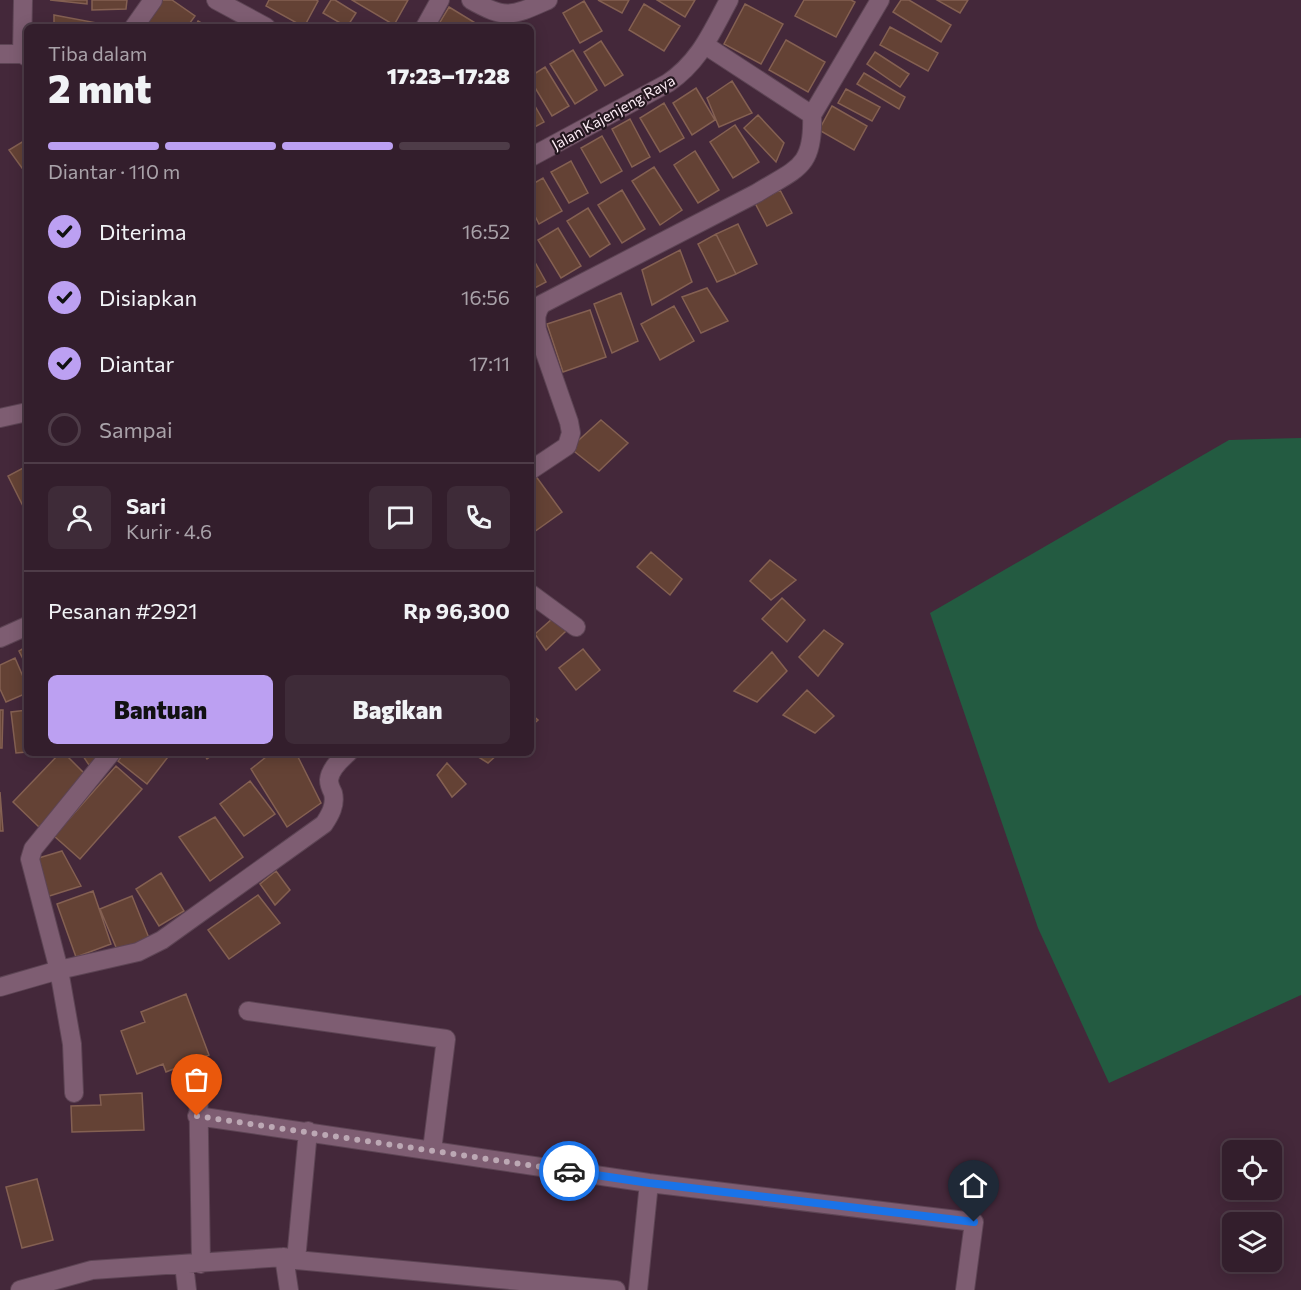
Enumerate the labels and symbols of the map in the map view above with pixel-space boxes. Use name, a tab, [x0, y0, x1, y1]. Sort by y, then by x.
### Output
street label: Jalan Kajenjeng Raya	[548, 71, 678, 153]
pin	[171, 1054, 222, 1116]
courier	[539, 1141, 599, 1201]
pin	[948, 1160, 999, 1222]

